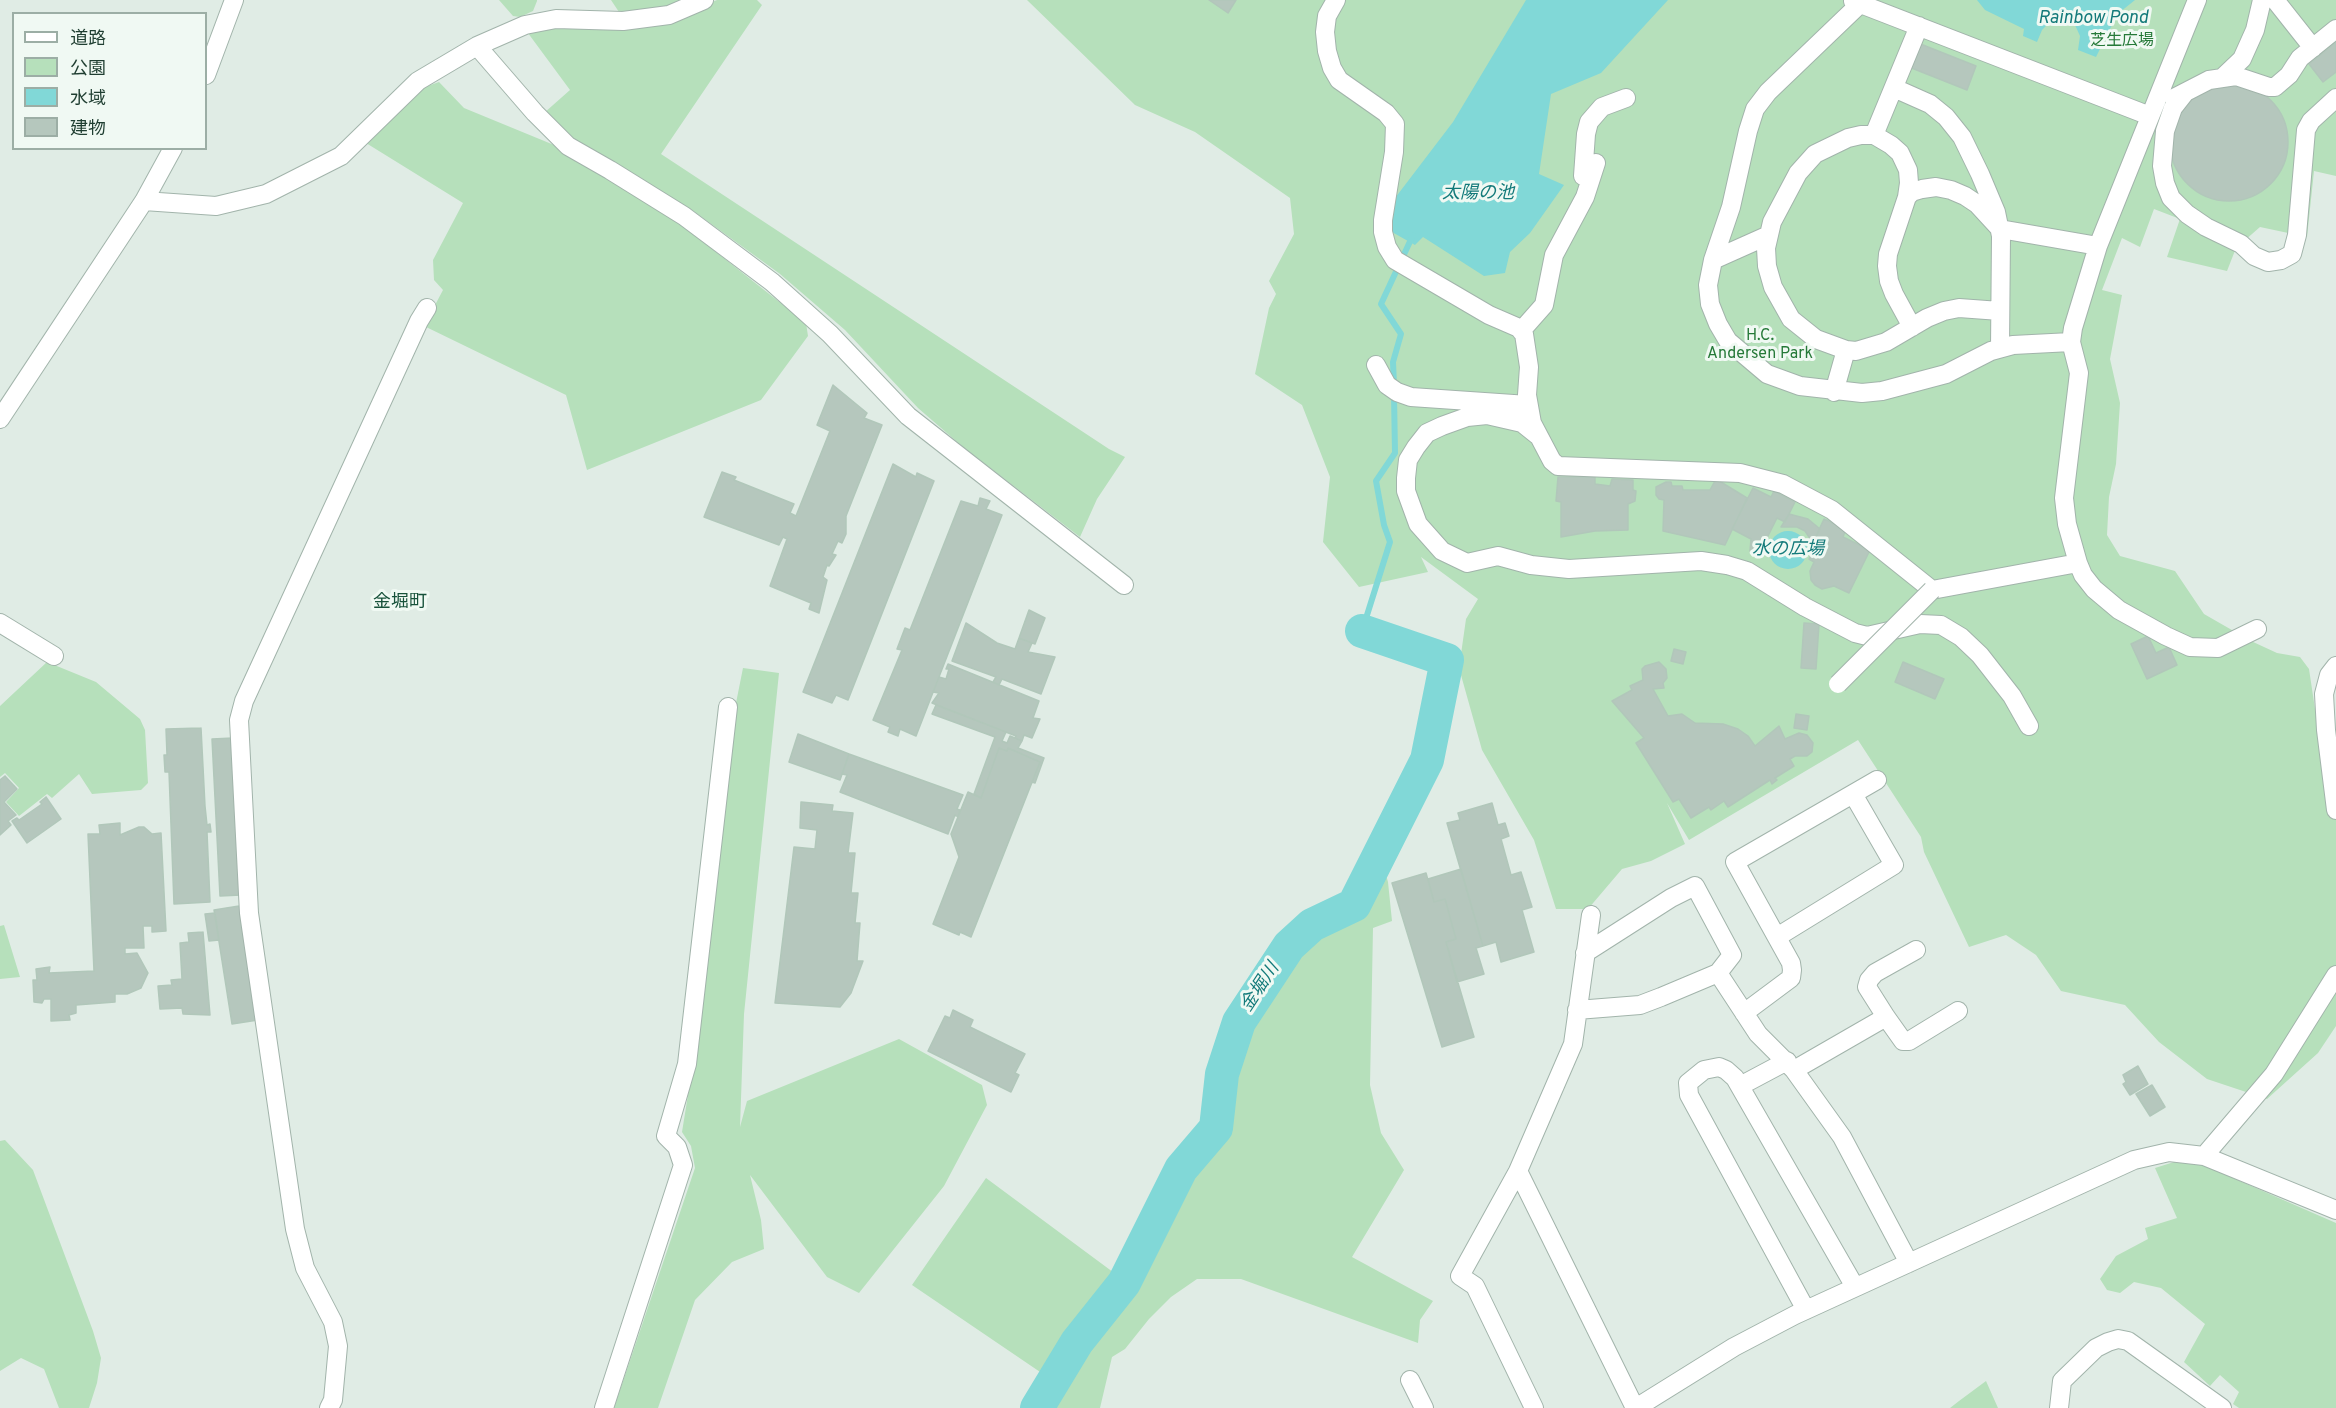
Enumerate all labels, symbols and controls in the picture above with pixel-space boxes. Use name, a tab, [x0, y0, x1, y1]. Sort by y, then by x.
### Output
water label: Rainbow Pond	[2038, 8, 2148, 30]
legend	[12, 12, 207, 150]
text: 道路	[70, 28, 106, 51]
park label: 芝生広場	[2090, 32, 2154, 52]
text: 公園	[70, 58, 106, 81]
text: 水域	[70, 88, 106, 111]
text: 建物	[70, 118, 106, 141]
water label: 太陽の池	[1442, 183, 1514, 205]
park label: H.C. Andersen Park	[1707, 327, 1813, 365]
water label: 水の広場	[1752, 539, 1824, 561]
district label: 金堀町	[373, 592, 427, 614]
water label: 金堀川	[1237, 959, 1285, 1017]

